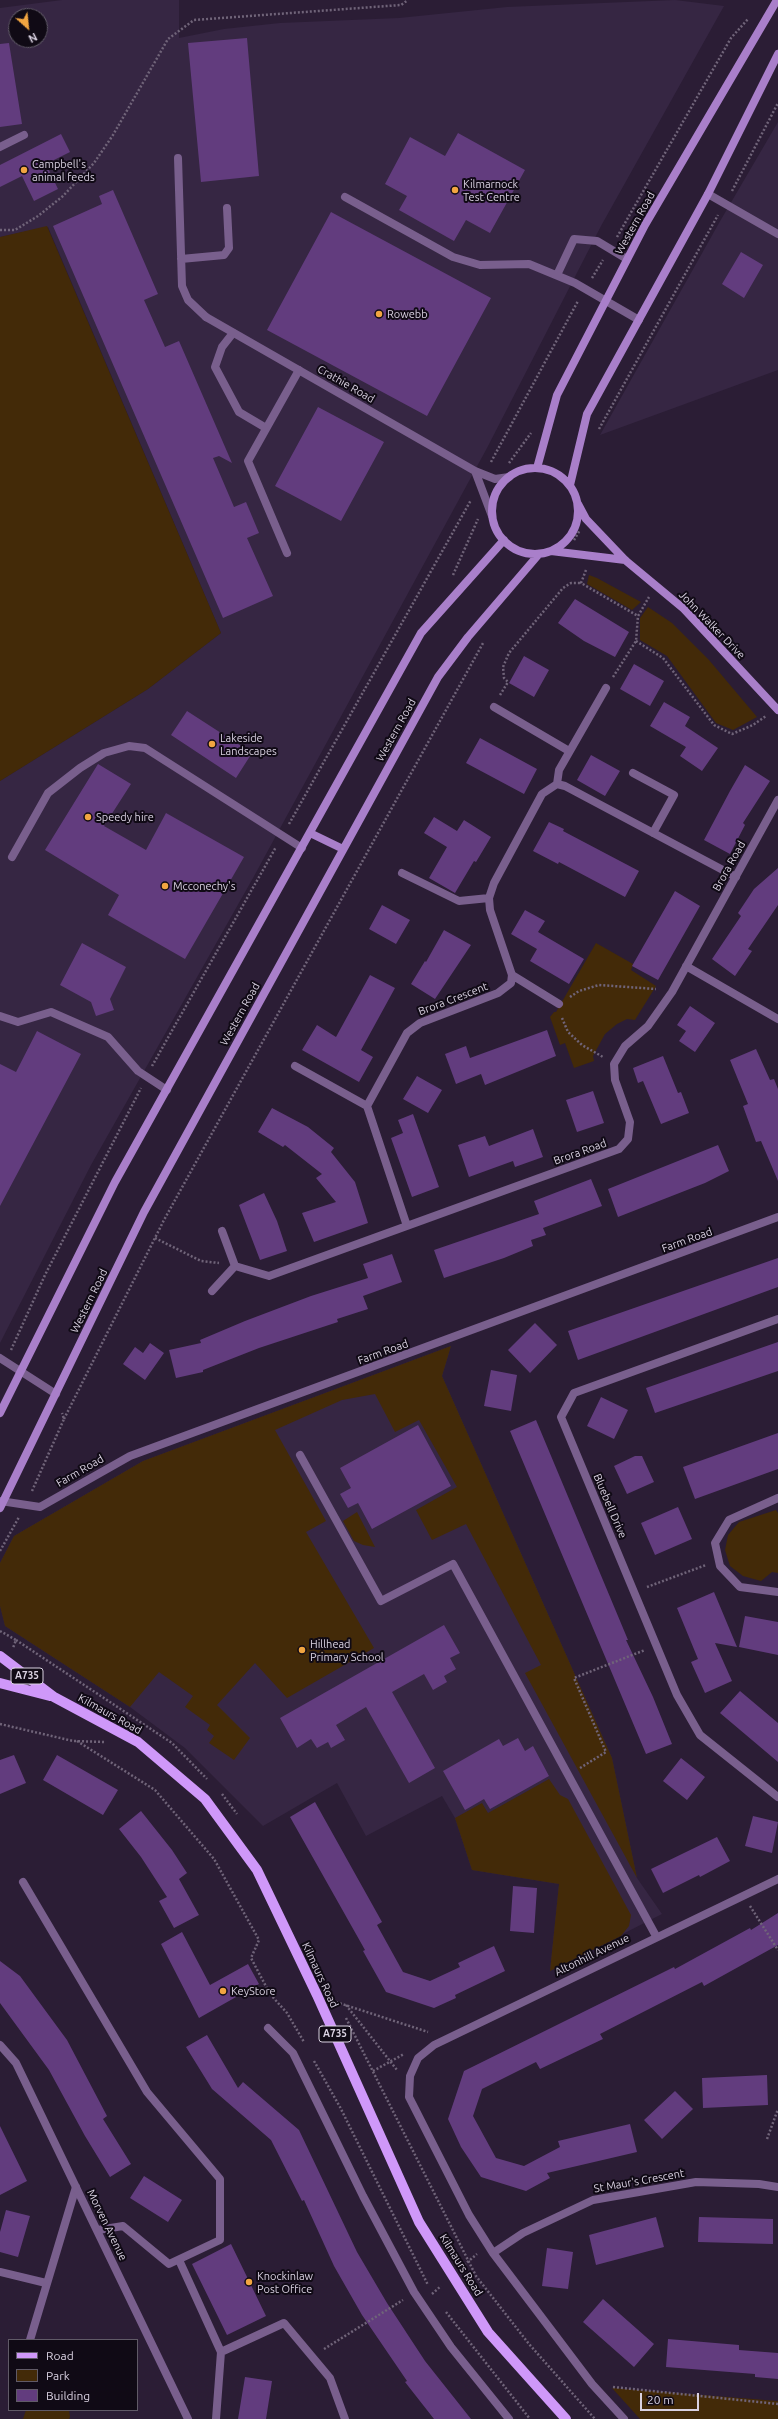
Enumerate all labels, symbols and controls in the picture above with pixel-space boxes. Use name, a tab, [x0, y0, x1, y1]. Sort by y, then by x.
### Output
north arrow	[8, 8, 48, 48]
text: N	[27, 31, 39, 45]
place label: Campbell's animal feeds	[32, 157, 95, 183]
marker: Campbell's animal feeds	[19, 165, 29, 175]
place label: Kilmarnock Test Centre	[463, 177, 520, 203]
marker: Kilmarnock Test Centre	[450, 185, 460, 195]
street label: Western Road	[612, 189, 658, 257]
place label: Rowebb	[387, 307, 428, 321]
marker: Rowebb	[374, 309, 384, 319]
street label: Crathie Road	[315, 362, 377, 406]
street label: John Walker Drive	[676, 588, 748, 662]
street label: Western Road	[373, 696, 419, 764]
place label: Lakeside Landscapes	[220, 731, 277, 757]
marker: Lakeside Landscapes	[207, 739, 217, 749]
place label: Speedy hire	[96, 810, 154, 824]
marker: Speedy hire	[83, 812, 93, 822]
street label: Brora Road	[710, 839, 748, 893]
place label: Mcconechy's	[173, 879, 236, 893]
marker: Mcconechy's	[160, 881, 170, 891]
street label: Western Road	[217, 980, 263, 1048]
street label: Brora Crescent	[416, 980, 490, 1018]
street label: Brora Road	[552, 1136, 608, 1168]
street label: Farm Road	[660, 1225, 714, 1255]
street label: Western Road	[68, 1267, 110, 1335]
street label: Farm Road	[356, 1337, 410, 1367]
street label: Farm Road	[54, 1452, 106, 1490]
street label: Bluebell Drive	[590, 1472, 630, 1540]
place label: Hillhead Primary School	[310, 1637, 384, 1663]
marker: Hillhead Primary School	[297, 1645, 307, 1655]
road number: A735	[11, 1668, 43, 1684]
street label: Kilmaurs Road	[76, 1691, 144, 1737]
street label: Altonhill Avenue	[553, 1931, 631, 1979]
street label: Kilmaurs Road	[299, 1940, 341, 2010]
place label: KeyStore	[231, 1984, 276, 1998]
marker: KeyStore	[218, 1986, 228, 1996]
road number: A735	[319, 2026, 351, 2042]
street label: St Maur's Crescent	[593, 2167, 685, 2195]
street label: Morven Avenue	[84, 2187, 130, 2263]
street label: Kilmaurs Road	[437, 2232, 485, 2298]
place label: Knockinlaw Post Office	[257, 2269, 313, 2295]
marker: Knockinlaw Post Office	[244, 2277, 254, 2287]
legend	[8, 2339, 138, 2411]
text: Road	[46, 2349, 74, 2362]
text: Park	[46, 2369, 70, 2382]
scale bar	[642, 2385, 701, 2411]
text: Building	[46, 2389, 90, 2402]
text: 20 m	[647, 2393, 674, 2406]

